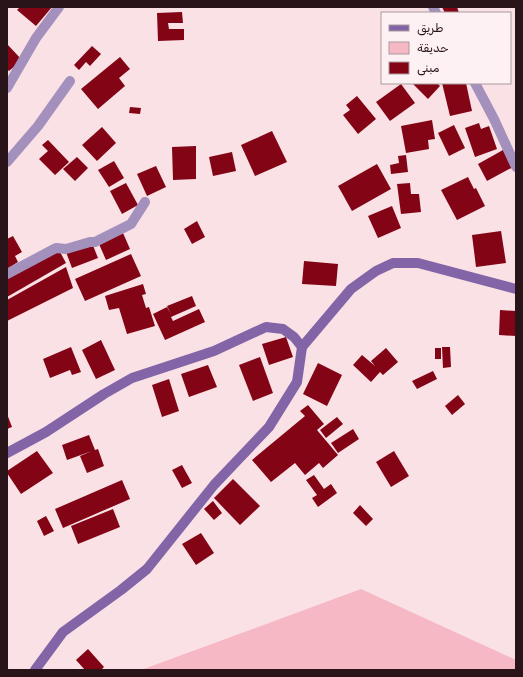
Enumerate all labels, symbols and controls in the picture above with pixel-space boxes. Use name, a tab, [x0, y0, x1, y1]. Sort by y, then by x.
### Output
legend	[381, 12, 511, 84]
text: طريق	[417, 21, 443, 36]
text: حديقة	[417, 41, 449, 55]
text: مبنى	[417, 61, 440, 76]

